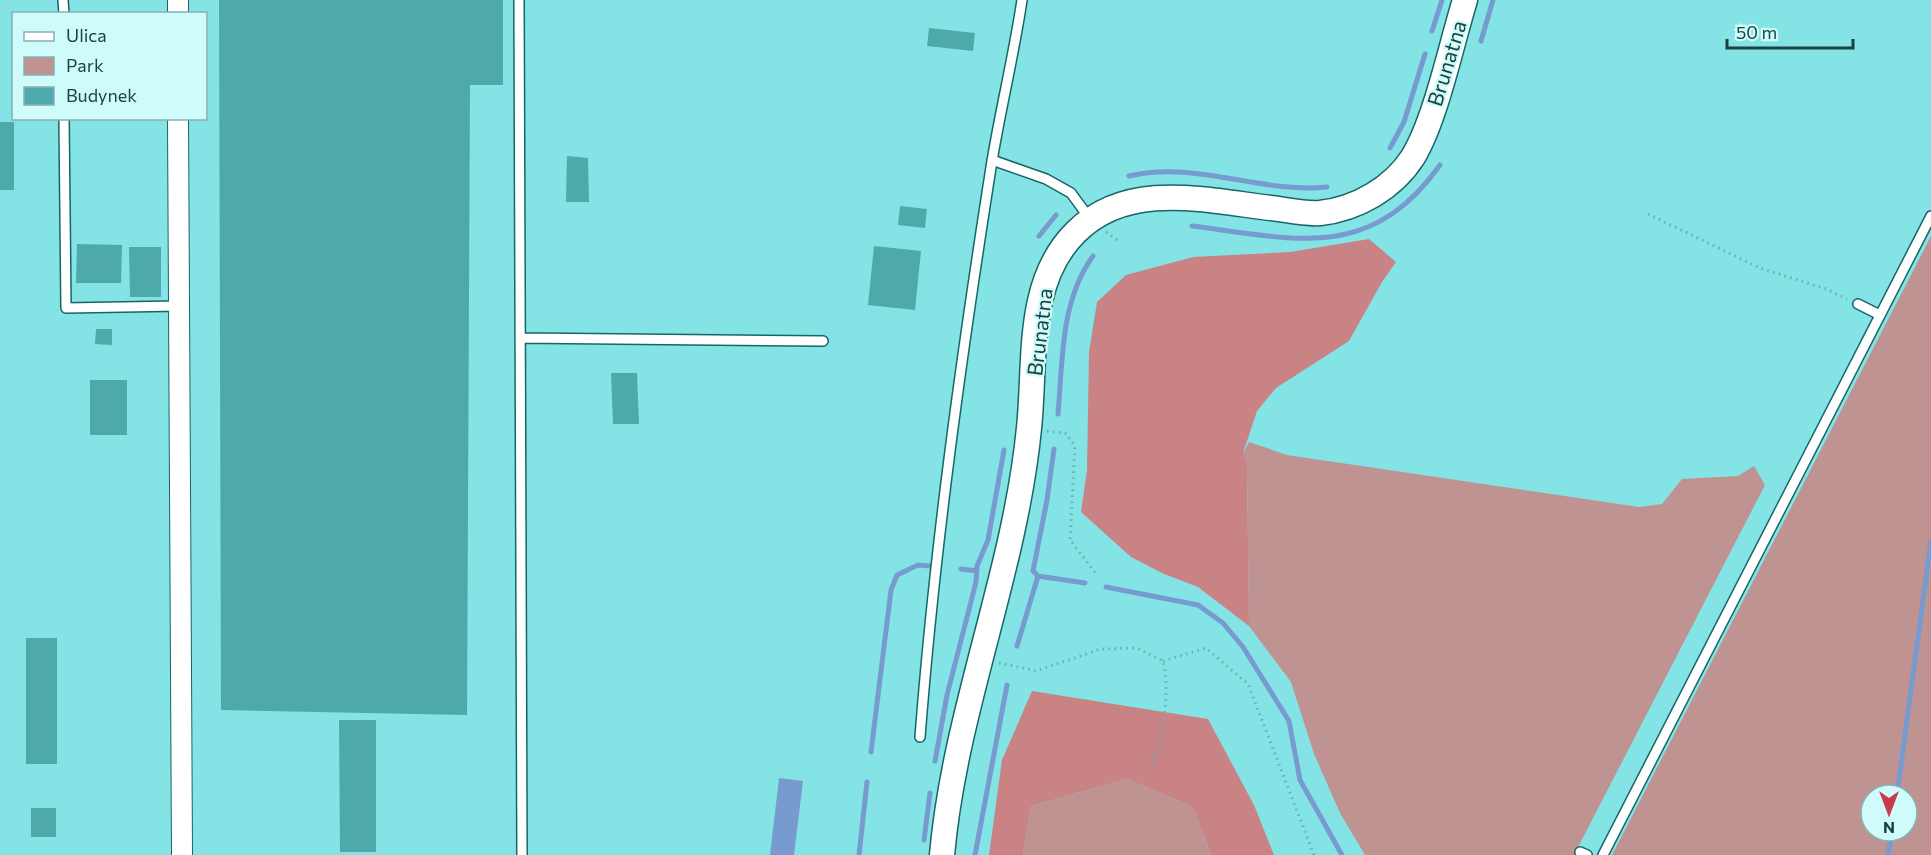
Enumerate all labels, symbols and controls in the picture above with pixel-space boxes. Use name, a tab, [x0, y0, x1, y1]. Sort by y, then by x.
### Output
legend	[12, 12, 207, 120]
scale bar	[1727, 12, 1853, 50]
street label: Brunatna	[1421, 17, 1471, 109]
text: 50 m	[1736, 21, 1777, 43]
text: Ulica	[66, 24, 107, 46]
text: Park	[66, 54, 104, 76]
text: Budynek	[66, 84, 137, 106]
street label: Brunatna	[1021, 287, 1057, 377]
north arrow	[1859, 783, 1919, 843]
text: N	[1883, 819, 1895, 838]

